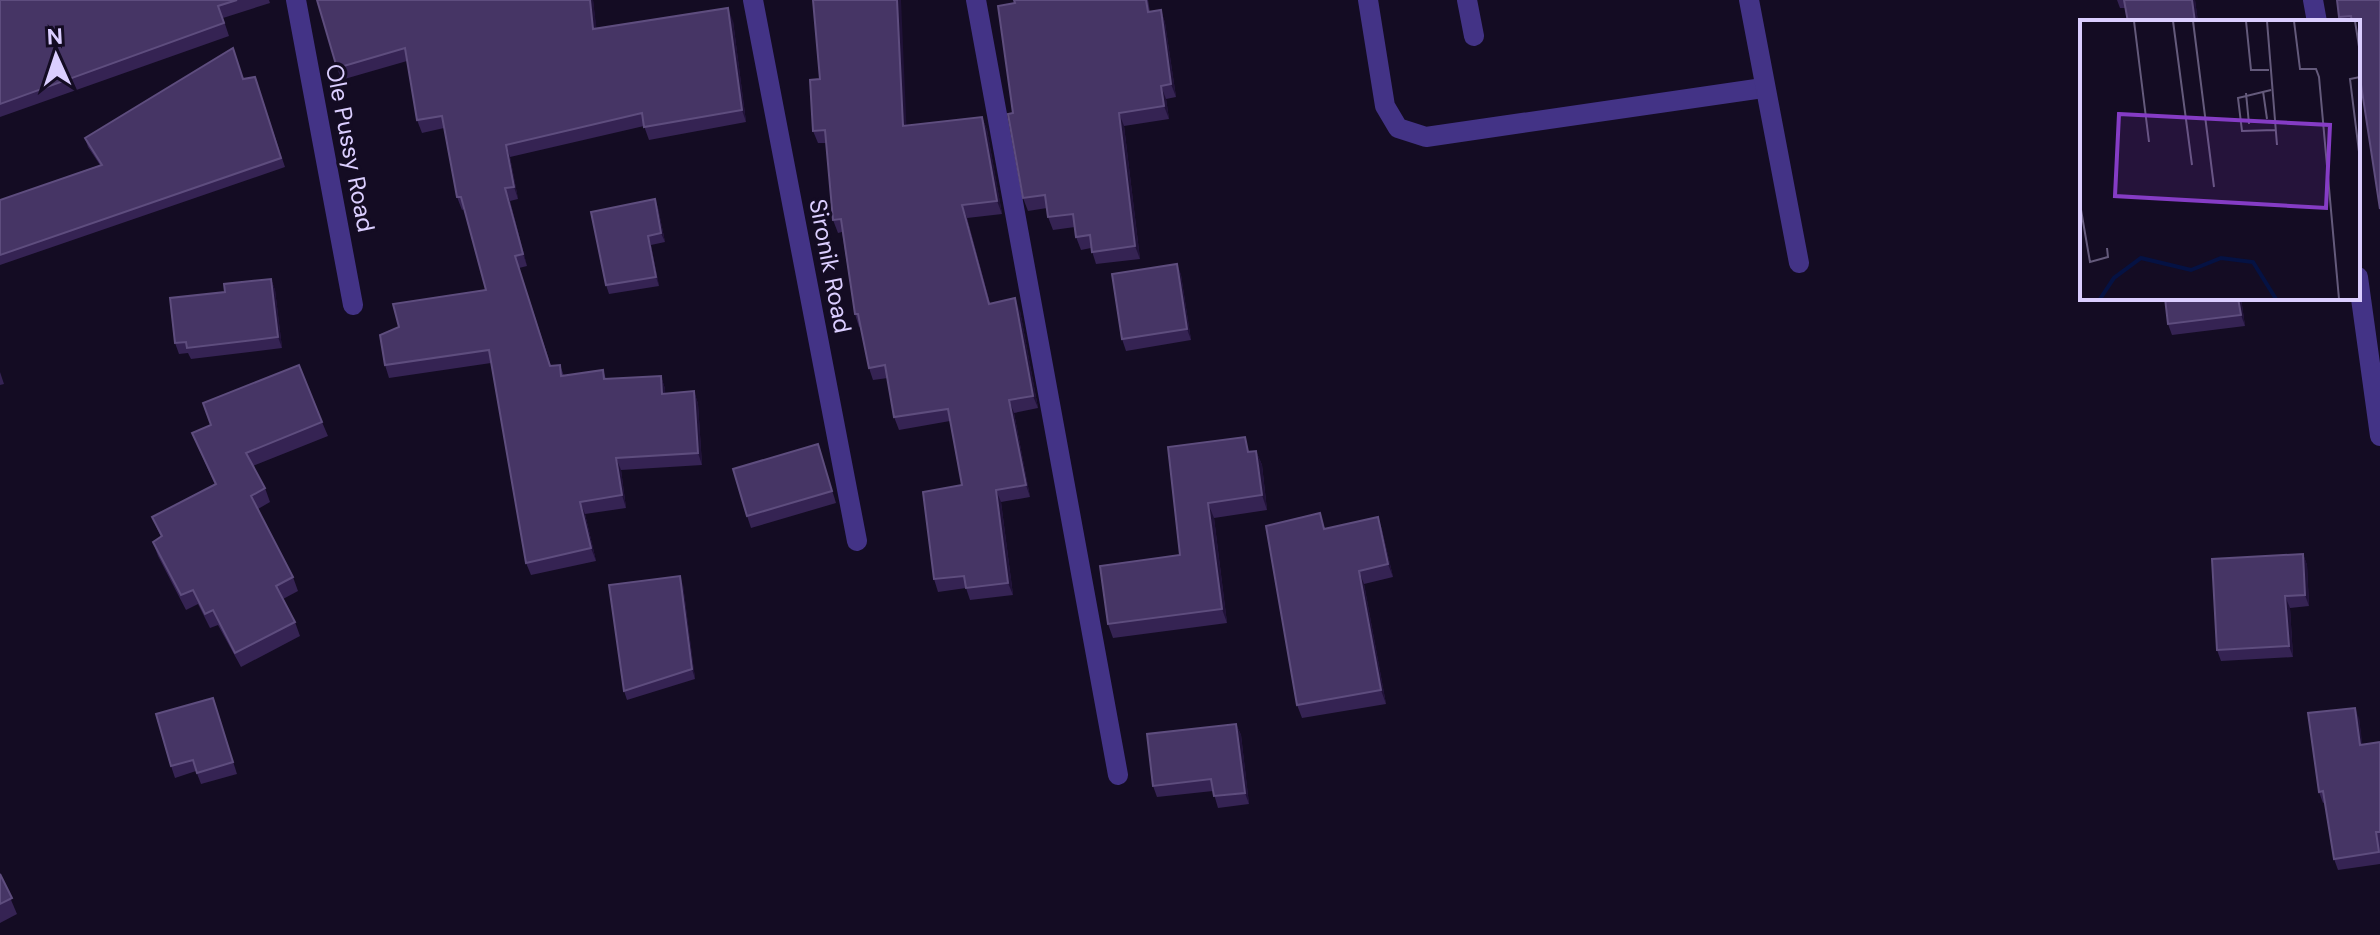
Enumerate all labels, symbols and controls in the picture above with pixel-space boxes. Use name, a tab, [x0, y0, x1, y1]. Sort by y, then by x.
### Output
north arrow	[16, 16, 96, 96]
inset map	[2080, 20, 2360, 300]
text: N	[46, 22, 64, 51]
street label: Ole Pussy Road	[319, 61, 382, 235]
street label: Sironik Road	[802, 196, 859, 336]

